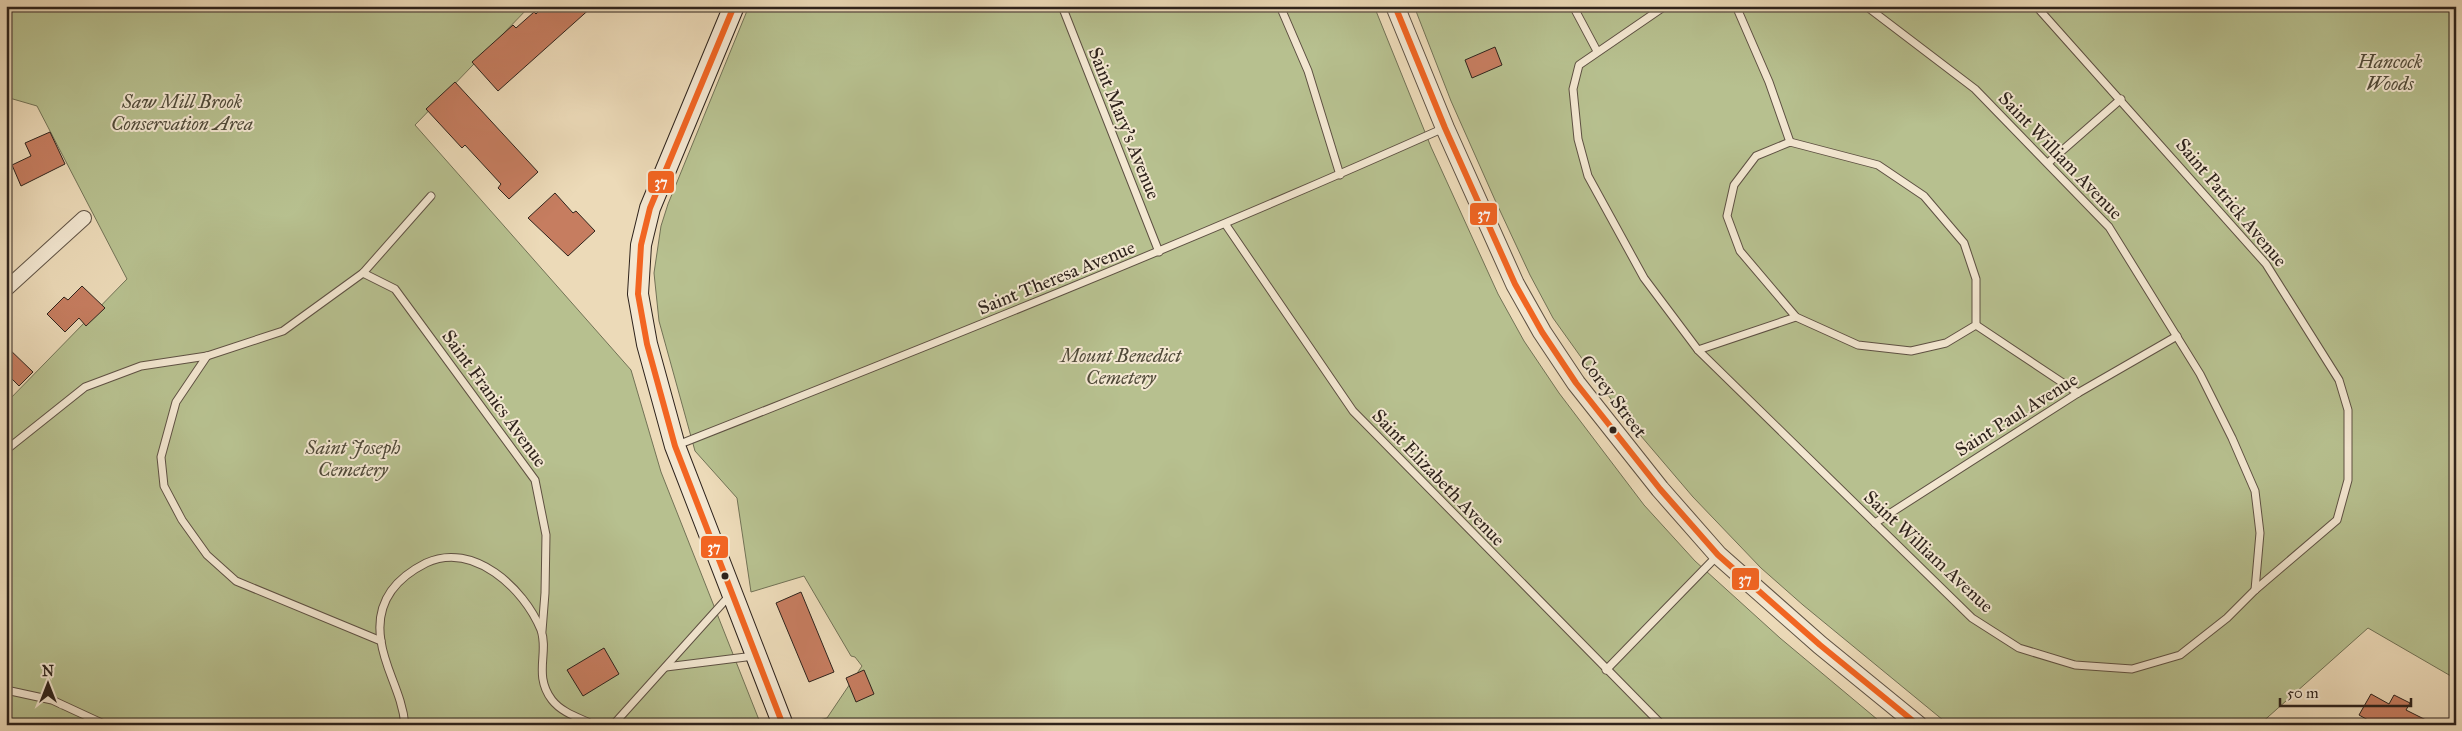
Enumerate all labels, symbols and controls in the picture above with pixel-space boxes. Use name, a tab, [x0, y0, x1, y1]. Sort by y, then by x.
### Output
street label: Saint Mary's Avenue	[1084, 44, 1166, 203]
park label: Hancock Woods	[2356, 50, 2423, 95]
street label: Saint William Avenue	[1994, 87, 2128, 224]
park label: Saw Mill Brook Conservation Area	[111, 90, 253, 135]
street label: Saint Patrick Avenue	[2171, 133, 2292, 271]
line badge: 37	[647, 170, 675, 194]
text: 37	[654, 174, 668, 192]
line badge: 37	[1469, 202, 1498, 226]
text: 37	[1477, 206, 1491, 224]
street label: Saint Theresa Avenue	[974, 235, 1138, 320]
street label: Saint Franics Avenue	[437, 325, 552, 471]
park label: Mount Benedict Cemetery	[1059, 344, 1182, 389]
street label: Corey Street	[1575, 350, 1652, 442]
street label: Saint Paul Avenue	[1951, 367, 2082, 461]
street label: Saint Elizabeth Avenue	[1367, 404, 1510, 551]
unlabelled marker	[1608, 425, 1618, 435]
park label: Saint Joseph Cemetery	[305, 436, 400, 481]
street label: Saint William Avenue	[1859, 485, 1998, 617]
line badge: 37	[700, 535, 729, 559]
text: 37	[707, 539, 721, 557]
line badge: 37	[1731, 567, 1760, 591]
unlabelled marker	[720, 571, 730, 581]
text: 37	[1738, 571, 1752, 589]
north arrow	[22, 658, 72, 708]
text: N	[42, 663, 54, 680]
scale bar	[2280, 676, 2411, 708]
text: 50 m	[2287, 684, 2319, 702]

